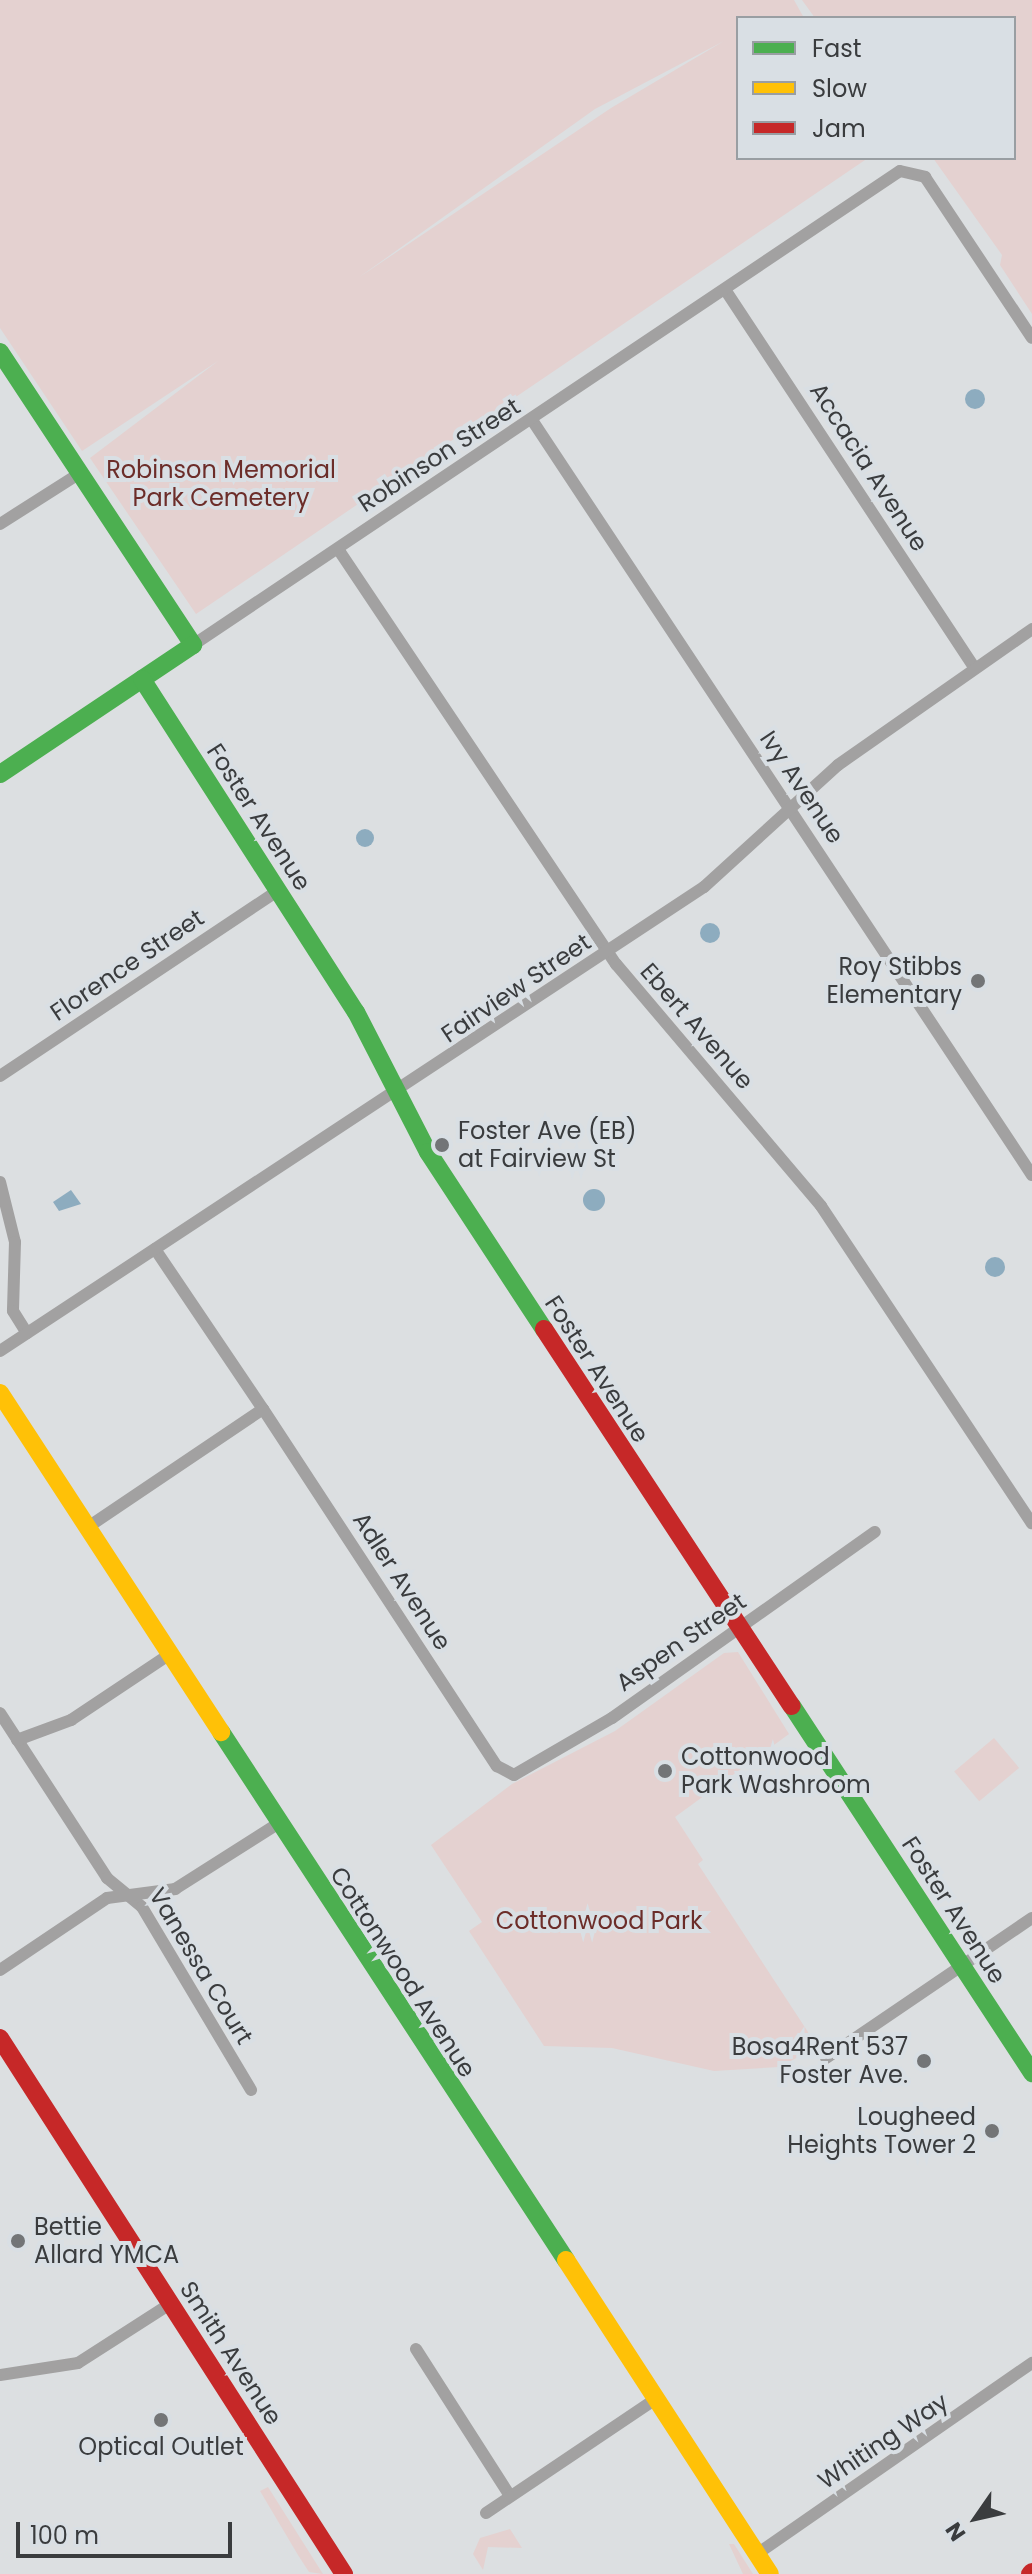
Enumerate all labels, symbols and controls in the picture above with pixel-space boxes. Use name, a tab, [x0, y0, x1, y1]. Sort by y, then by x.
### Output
legend	[736, 16, 1016, 160]
text: Fast	[812, 32, 862, 65]
text: Slow	[812, 72, 867, 105]
text: Jam	[812, 112, 866, 145]
street label: Accacia Avenue	[804, 377, 934, 557]
street label: Robinson Street	[353, 392, 525, 518]
park label: Robinson Memorial Park Cemetery	[106, 456, 336, 512]
street label: Ivy Avenue	[754, 725, 850, 849]
street label: Foster Avenue	[201, 738, 317, 896]
street label: Florence Street	[45, 903, 209, 1027]
street label: Fairview Street	[436, 927, 596, 1049]
place label: Roy Stibbs Elementary	[827, 953, 962, 1009]
street label: Ebert Avenue	[634, 957, 760, 1095]
marker: Roy Stibbs Elementary	[969, 972, 987, 990]
place label: Foster Ave (EB) at Fairview St	[458, 1117, 637, 1173]
marker: Foster Ave (EB) at Fairview St	[433, 1136, 451, 1154]
street label: Foster Avenue	[539, 1290, 655, 1448]
street label: Adler Avenue	[347, 1507, 457, 1655]
street label: Aspen Street	[611, 1587, 751, 1697]
place label: Cottonwood Park Washroom	[681, 1743, 871, 1799]
marker: Cottonwood Park Washroom	[656, 1762, 674, 1780]
street label: Foster Avenue	[896, 1831, 1012, 1989]
street label: Cottonwood Avenue	[324, 1861, 482, 2083]
street label: Vanessa Court	[143, 1883, 259, 2049]
park label: Cottonwood Park	[496, 1907, 702, 1935]
place label: Bosa4Rent 537 Foster Ave.	[732, 2033, 908, 2089]
marker: Bosa4Rent 537 Foster Ave.	[915, 2052, 933, 2070]
place label: Lougheed Heights Tower 2	[787, 2103, 976, 2159]
marker: Lougheed Heights Tower 2	[983, 2122, 1001, 2140]
place label: Bettie Allard YMCA	[34, 2213, 179, 2269]
marker: Bettie Allard YMCA	[9, 2232, 27, 2250]
street label: Smith Avenue	[174, 2276, 288, 2430]
street label: Whiting Way	[813, 2387, 953, 2495]
marker: Optical Outlet	[152, 2411, 170, 2429]
place label: Optical Outlet	[78, 2433, 244, 2461]
north arrow	[936, 2478, 1016, 2558]
scale bar	[20, 2506, 236, 2556]
text: N	[938, 2516, 973, 2547]
text: 100 m	[30, 2519, 99, 2552]

